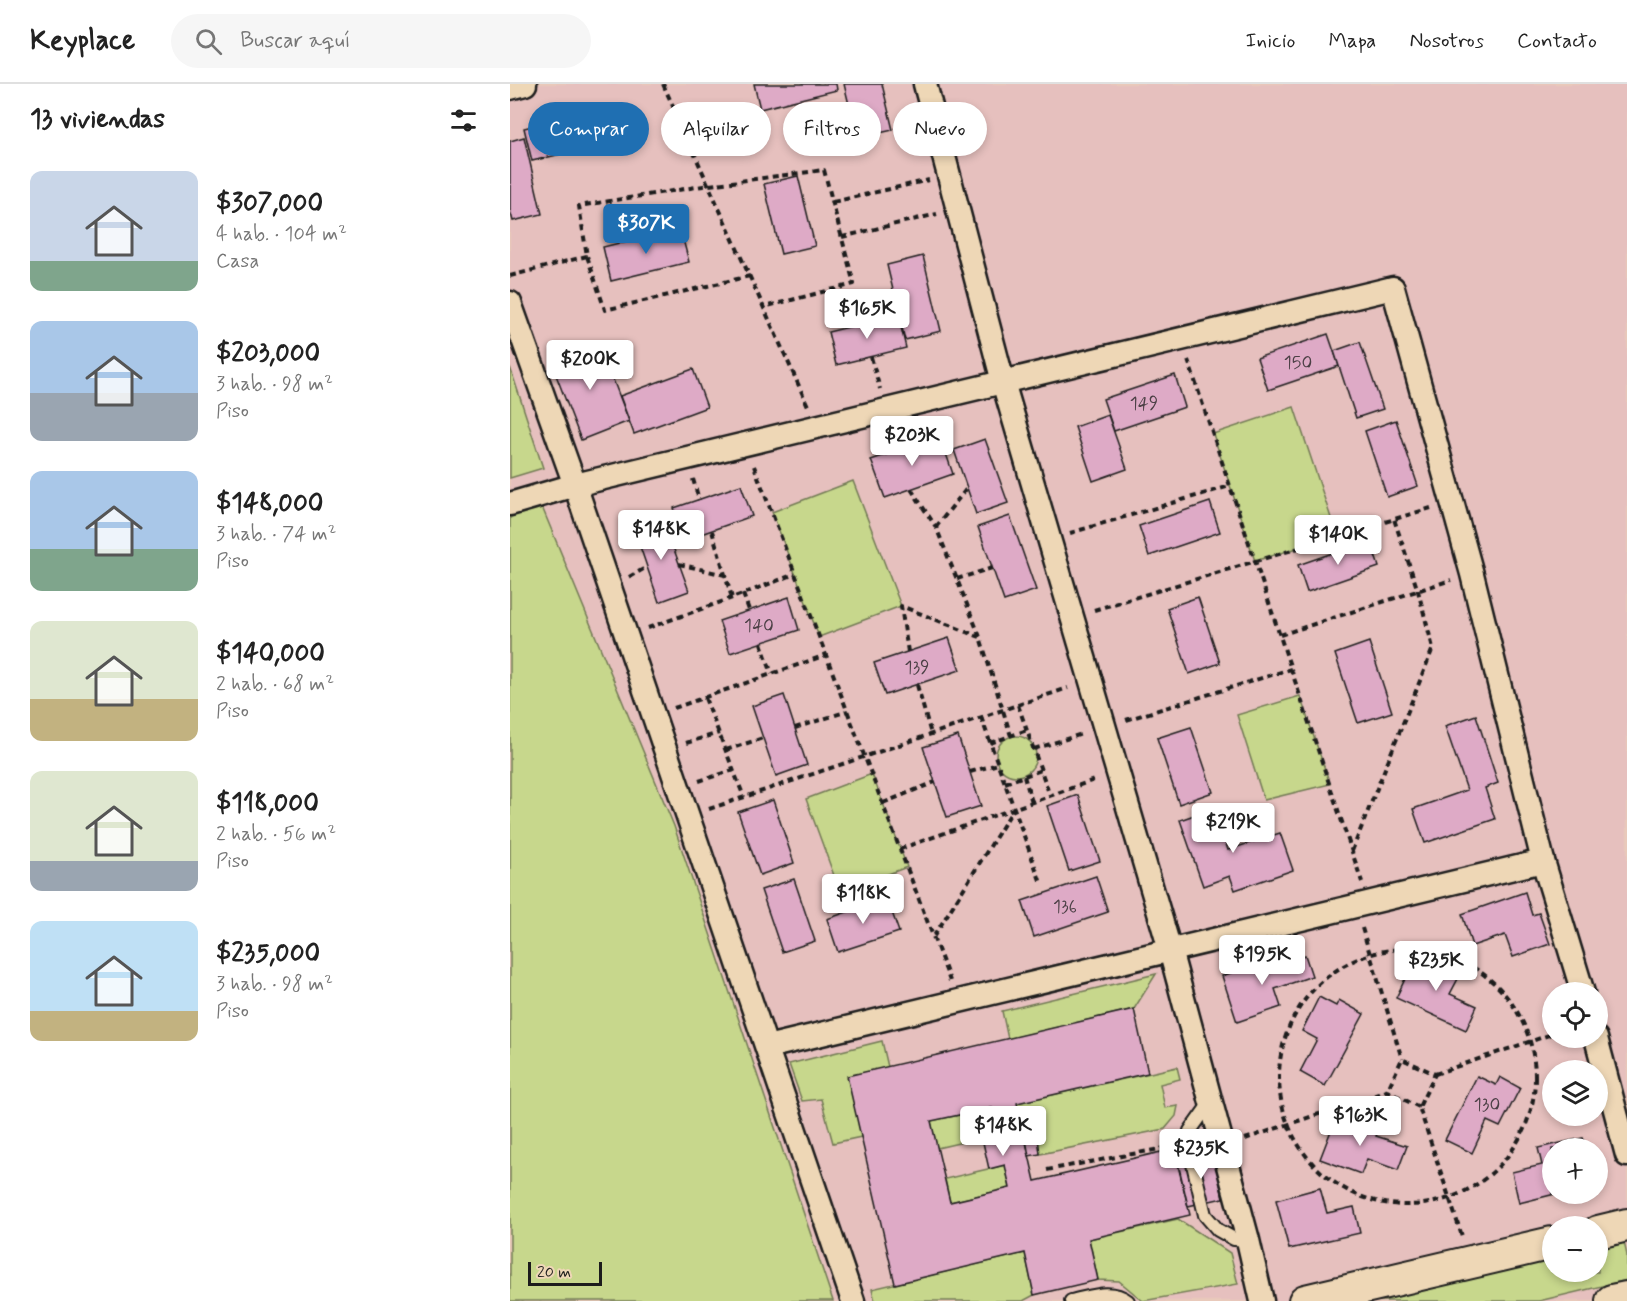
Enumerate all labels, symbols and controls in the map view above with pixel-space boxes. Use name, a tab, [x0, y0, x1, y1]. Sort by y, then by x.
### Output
search box	[171, 14, 591, 68]
text: Keyplace	[30, 23, 135, 60]
icon: search	[192, 25, 225, 58]
text: Buscar aquí	[240, 27, 351, 55]
text: Inicio	[1246, 27, 1296, 55]
text: Mapa	[1329, 27, 1376, 55]
text: Nosotros	[1409, 27, 1484, 55]
text: Contacto	[1517, 27, 1597, 55]
chip: Comprar	[528, 102, 649, 156]
chip: Alquilar	[661, 102, 771, 156]
chip: Filtros	[783, 102, 881, 156]
chip: Nuevo	[893, 102, 987, 156]
text: 13 viviendas	[30, 103, 165, 137]
icon: filters	[447, 104, 480, 137]
text: $307,000	[216, 187, 323, 221]
icon: home	[78, 195, 150, 267]
pin: $307K	[604, 204, 688, 255]
text: $307K	[617, 210, 675, 237]
text: 4 hab. · 104 m²	[216, 221, 347, 248]
text: Casa	[216, 248, 259, 275]
pin: $165K	[825, 289, 909, 340]
text: $165K	[839, 295, 896, 322]
text: $203,000	[216, 337, 320, 371]
pin: $200K	[548, 340, 632, 391]
icon: home	[78, 345, 150, 417]
text: $200K	[560, 346, 620, 373]
house number: 150	[1284, 351, 1312, 375]
text: 3 hab. · 98 m²	[216, 371, 333, 398]
house number: 149	[1130, 392, 1158, 416]
text: Piso	[216, 398, 249, 425]
pin: $203K	[870, 416, 954, 467]
text: $203K	[884, 422, 940, 449]
text: $148,000	[216, 487, 323, 521]
icon: home	[78, 495, 150, 567]
pin: $148K	[619, 510, 703, 561]
pin: $140K	[1296, 515, 1380, 566]
text: $148K	[632, 516, 690, 543]
text: 3 hab. · 74 m²	[216, 521, 336, 548]
text: $140K	[1309, 521, 1367, 548]
text: Piso	[216, 548, 249, 575]
house number: 140	[744, 614, 774, 638]
text: $140,000	[216, 637, 325, 671]
icon: home	[78, 645, 150, 717]
house number: 139	[904, 656, 930, 680]
text: 2 hab. · 68 m²	[216, 671, 334, 698]
text: Piso	[216, 698, 249, 725]
text: $118,000	[216, 787, 319, 821]
icon: home	[78, 795, 150, 867]
pin: $219K	[1191, 803, 1275, 854]
text: $219K	[1206, 809, 1260, 836]
text: 2 hab. · 56 m²	[216, 821, 336, 848]
text: Piso	[216, 848, 249, 875]
pin: $118K	[821, 874, 905, 925]
text: $118K	[836, 880, 890, 907]
house number: 136	[1053, 895, 1077, 919]
pin: $195K	[1220, 935, 1304, 986]
text: $235,000	[216, 937, 320, 971]
text: $195K	[1233, 941, 1291, 968]
pin: $235K	[1394, 941, 1478, 992]
icon: home	[78, 945, 150, 1017]
text: $235K	[1408, 947, 1464, 974]
text: 3 hab. · 98 m²	[216, 971, 333, 998]
map controls	[1542, 982, 1608, 1282]
button: locate	[1542, 982, 1608, 1048]
text: Piso	[216, 998, 249, 1025]
button: layers	[1542, 1060, 1608, 1126]
house number: 130	[1474, 1093, 1500, 1117]
pin: $163K	[1318, 1096, 1402, 1147]
text: $163K	[1333, 1102, 1387, 1129]
pin: $148K	[961, 1106, 1045, 1157]
text: $148K	[974, 1112, 1032, 1139]
pin: $235K	[1159, 1129, 1243, 1180]
text: $235K	[1173, 1135, 1229, 1162]
button: +	[1542, 1138, 1608, 1204]
button: −	[1542, 1216, 1608, 1282]
scale bar	[528, 1259, 602, 1286]
text: 20 m	[537, 1262, 571, 1283]

